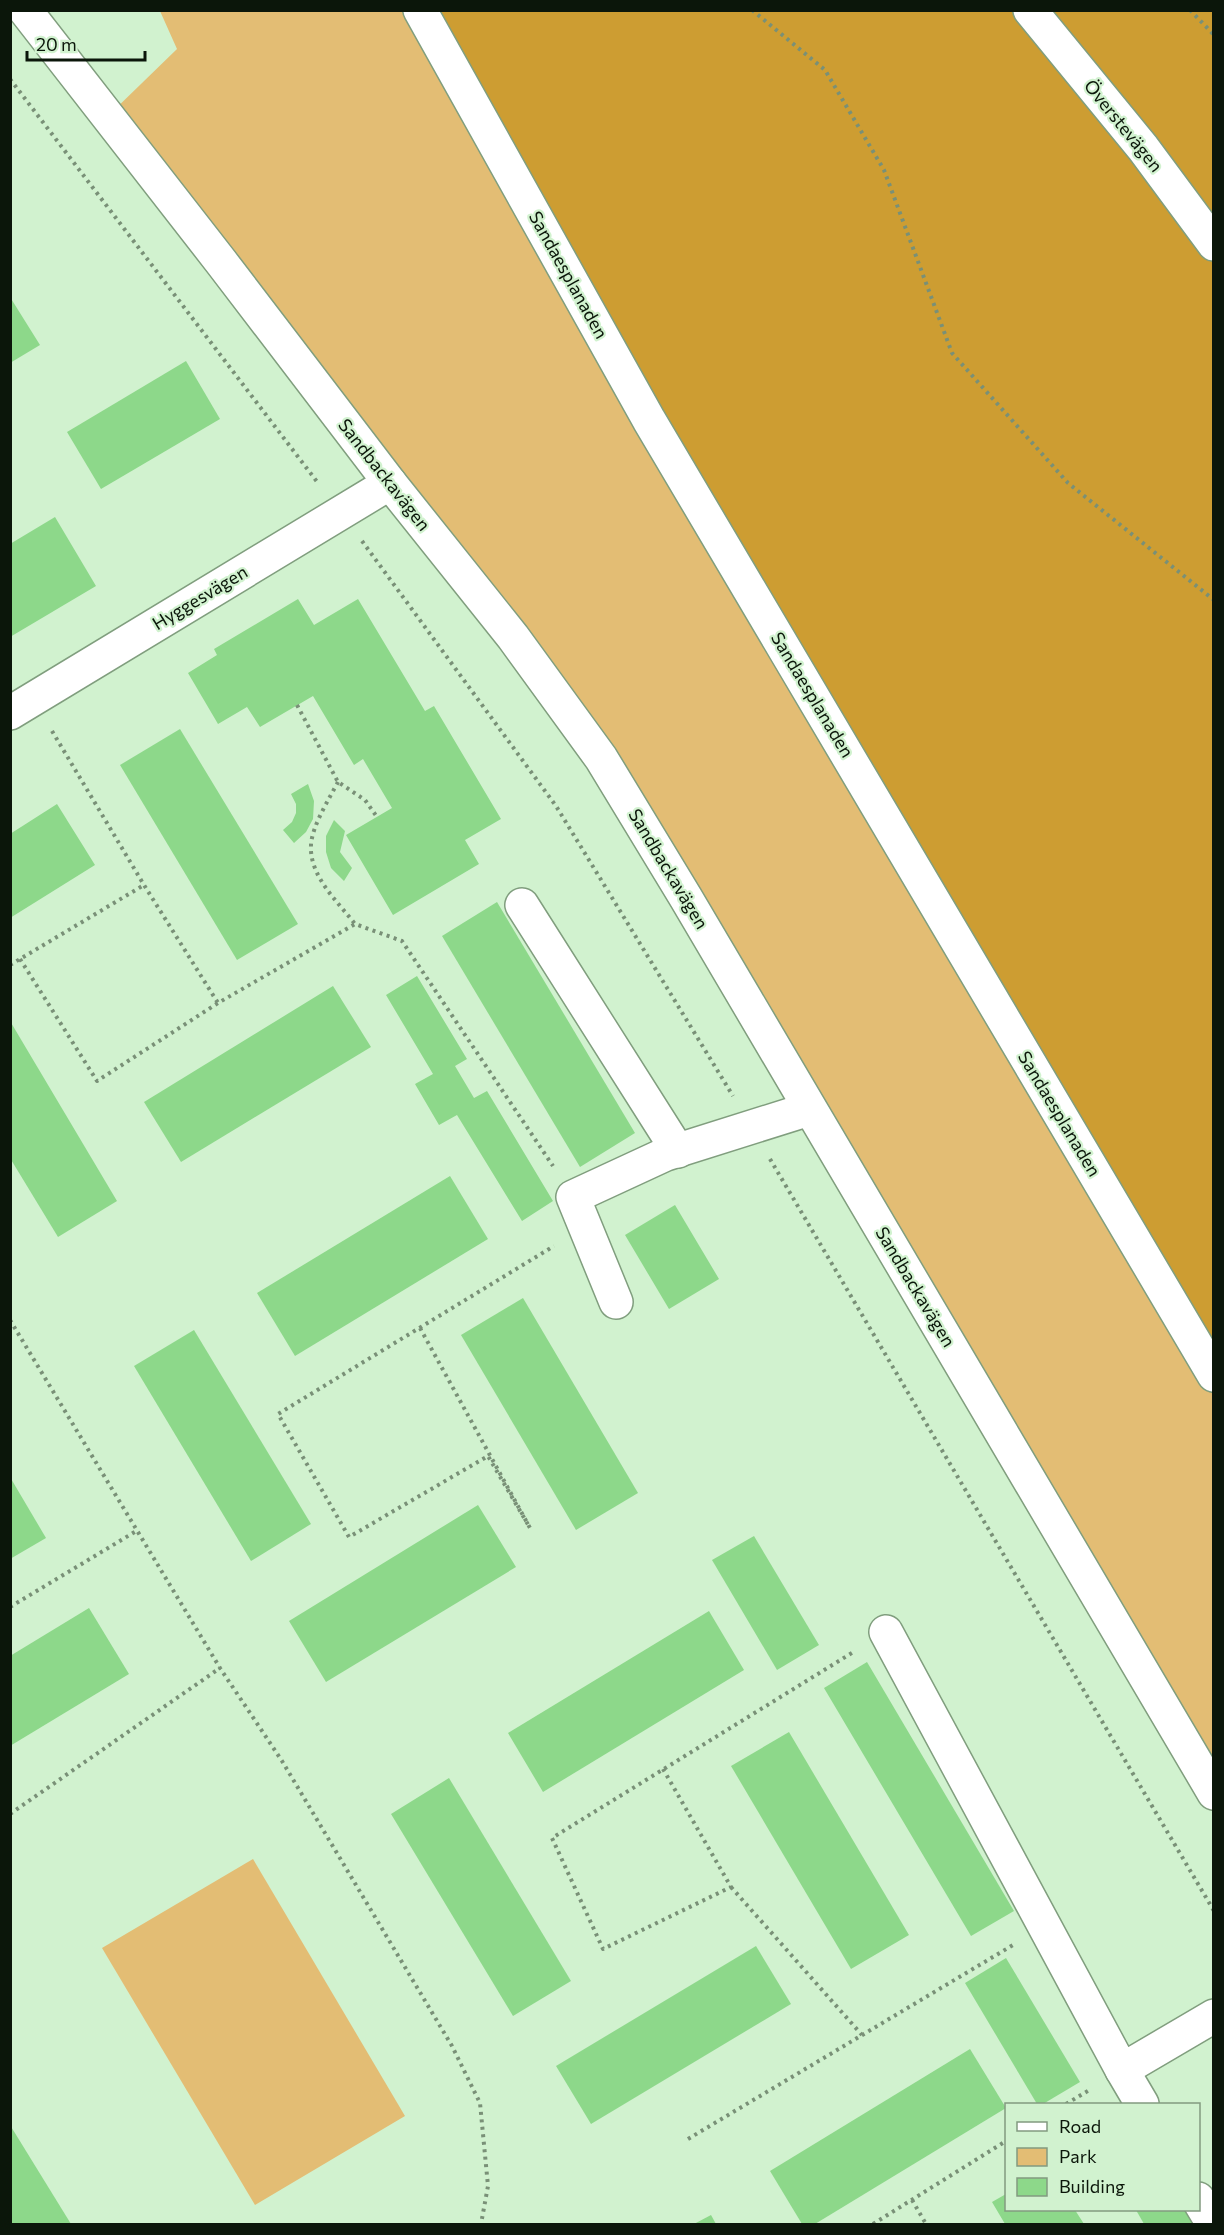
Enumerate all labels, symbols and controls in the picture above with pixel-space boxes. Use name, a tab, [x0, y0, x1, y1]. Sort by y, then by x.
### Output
scale bar	[27, 24, 146, 62]
text: 20 m	[36, 33, 77, 55]
street label: Överstevägen	[1080, 75, 1168, 176]
street label: Sandaesplanaden	[525, 207, 613, 342]
street label: Sandbackavägen	[334, 414, 435, 535]
street label: Hyggesvägen	[148, 560, 251, 634]
street label: Sandaesplanaden	[767, 628, 859, 761]
street label: Sandbackavägen	[624, 804, 713, 933]
street label: Sandaesplanaden	[1014, 1047, 1106, 1180]
street label: Sandbackavägen	[871, 1222, 960, 1351]
legend	[1005, 2103, 1200, 2211]
text: Road	[1059, 2115, 1101, 2137]
text: Park	[1059, 2145, 1097, 2167]
text: Building	[1059, 2175, 1125, 2197]

